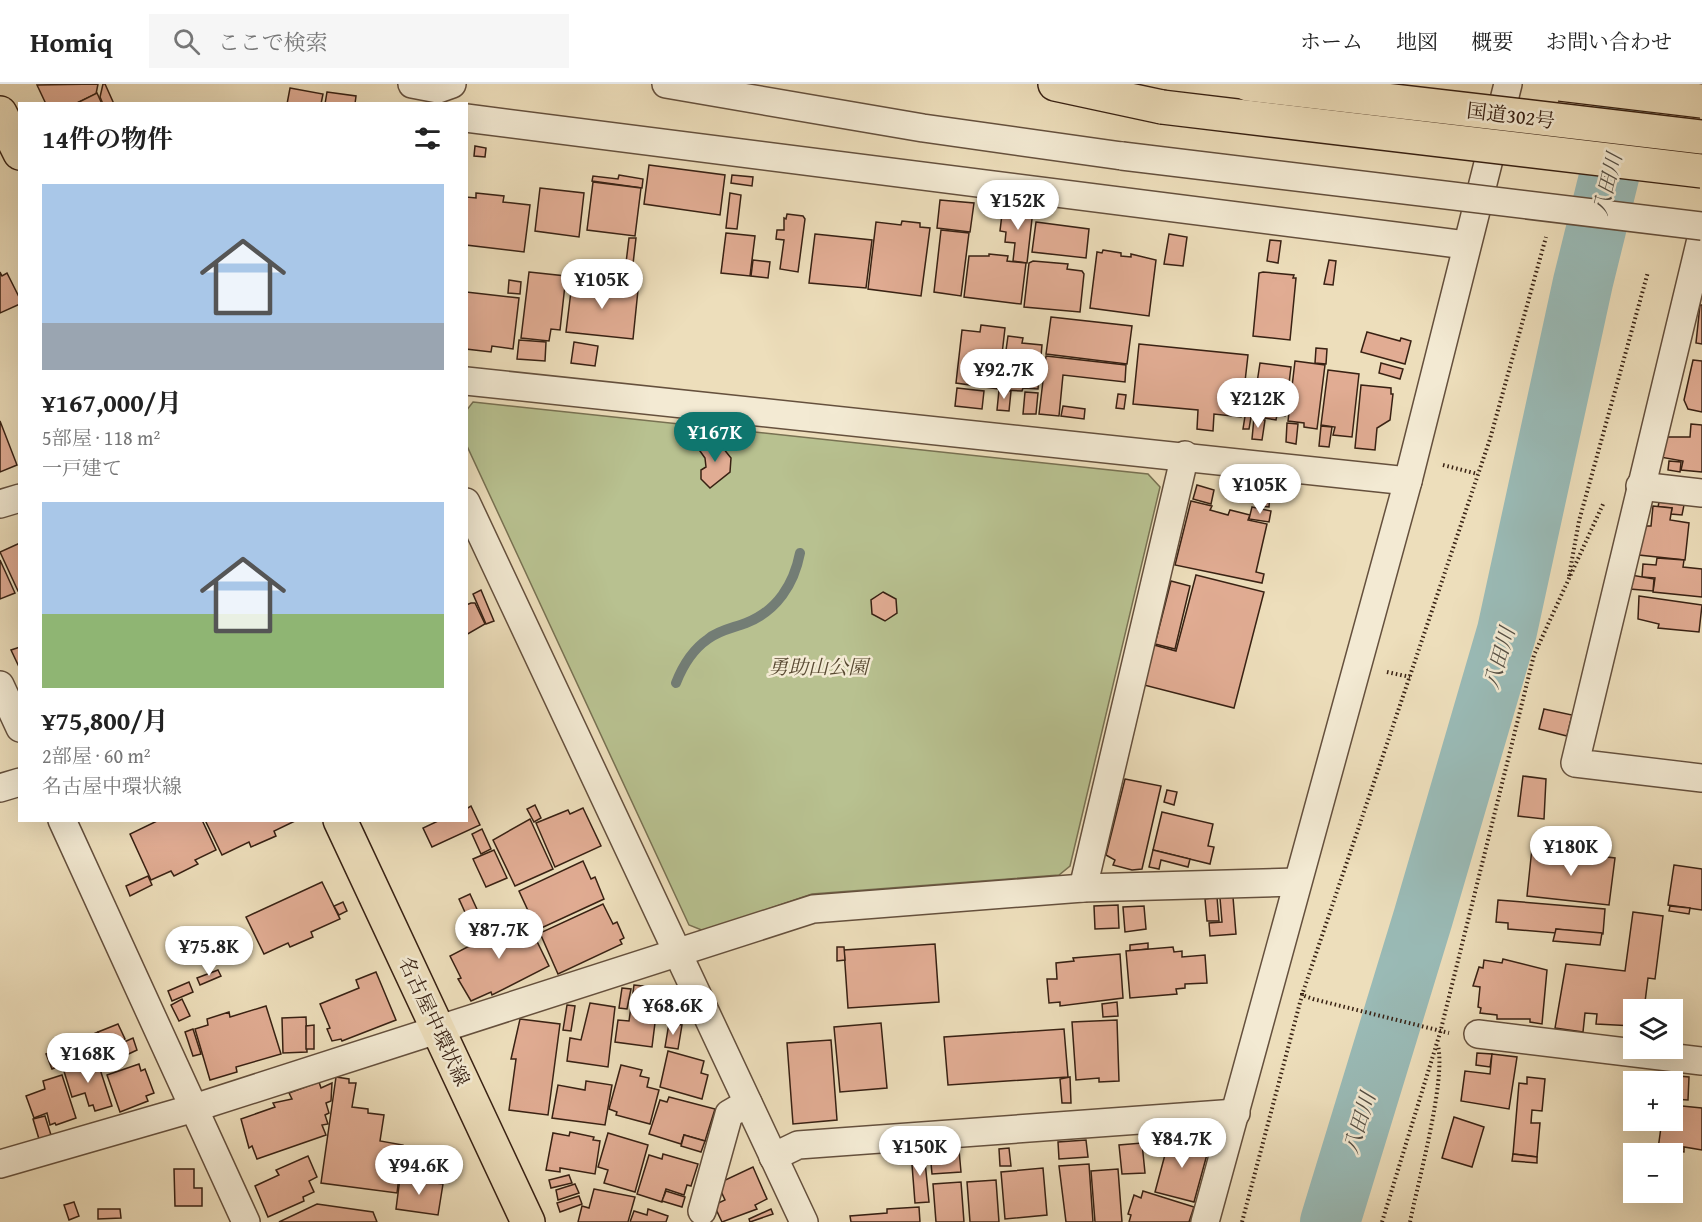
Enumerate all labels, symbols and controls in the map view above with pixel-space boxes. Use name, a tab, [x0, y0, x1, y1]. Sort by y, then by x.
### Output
search box	[149, 14, 569, 68]
text: Homiq	[30, 21, 113, 62]
icon: search	[170, 25, 203, 58]
text: ここで検索	[218, 26, 328, 58]
text: ホーム	[1300, 26, 1363, 57]
text: 地図	[1396, 26, 1438, 57]
text: 概要	[1471, 26, 1513, 57]
text: お問い合わせ	[1546, 26, 1672, 57]
street label: 国道302号	[1465, 95, 1557, 135]
text: 14件の物件	[42, 119, 173, 158]
icon: filters	[411, 122, 444, 155]
water label: 八田川	[1584, 148, 1630, 218]
pin: ¥152K	[976, 180, 1060, 231]
text: ¥152K	[991, 185, 1045, 214]
icon: home	[189, 223, 297, 331]
pin: ¥105K	[560, 259, 644, 310]
text: ¥105K	[575, 264, 629, 293]
pin: ¥92.7K	[955, 349, 1053, 400]
text: ¥92.7K	[974, 354, 1034, 383]
pin: ¥212K	[1216, 378, 1300, 429]
text: ¥167,000/月	[42, 383, 182, 422]
text: ¥212K	[1231, 383, 1285, 412]
pin: ¥167K	[673, 412, 757, 463]
text: ¥167K	[688, 417, 742, 446]
text: 5部屋 · 118 m²	[42, 423, 160, 452]
text: 一戸建て	[42, 453, 122, 482]
pin: ¥105K	[1218, 464, 1302, 515]
text: ¥105K	[1233, 469, 1287, 498]
icon: home	[189, 541, 297, 649]
water label: 八田川	[1475, 622, 1523, 693]
park label: 勇助山公園	[768, 652, 871, 681]
text: ¥75,800/月	[42, 701, 169, 740]
text: 2部屋 · 60 m²	[42, 741, 151, 770]
text: 名古屋中環状線	[42, 771, 182, 800]
pin: ¥180K	[1529, 826, 1613, 877]
text: ¥180K	[1544, 831, 1598, 860]
pin: ¥87.7K	[450, 909, 548, 960]
text: ¥87.7K	[469, 914, 529, 943]
pin: ¥75.8K	[160, 926, 258, 977]
text: ¥75.8K	[179, 931, 239, 960]
street label: 名古屋中環状線	[392, 951, 478, 1091]
pin: ¥68.6K	[624, 985, 722, 1036]
text: ¥68.6K	[643, 990, 703, 1019]
map controls	[1623, 999, 1683, 1203]
button: layers	[1623, 999, 1683, 1059]
pin: ¥168K	[46, 1033, 130, 1084]
text: ¥168K	[61, 1038, 115, 1067]
button: +	[1623, 1071, 1683, 1131]
water label: 八田川	[1335, 1086, 1384, 1158]
pin: ¥84.7K	[1133, 1118, 1231, 1169]
text: ¥84.7K	[1152, 1123, 1212, 1152]
pin: ¥150K	[878, 1126, 962, 1177]
text: ¥150K	[893, 1131, 947, 1160]
button: −	[1623, 1143, 1683, 1203]
pin: ¥94.6K	[370, 1145, 468, 1196]
text: ¥94.6K	[389, 1150, 449, 1179]

